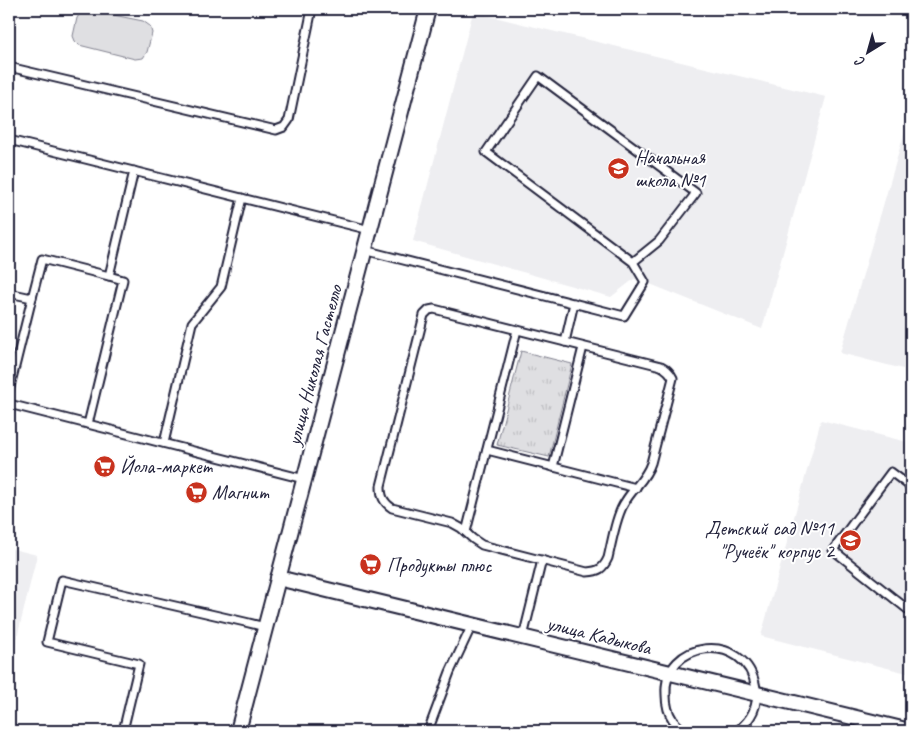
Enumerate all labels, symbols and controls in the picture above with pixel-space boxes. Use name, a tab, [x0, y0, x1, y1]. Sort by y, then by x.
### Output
north arrow	[842, 28, 892, 78]
text: С	[851, 52, 868, 71]
place label: Начальная школа №1	[635, 145, 707, 193]
school or university icon: Начальная школа №1	[607, 157, 631, 181]
street label: улица Николая Гастелло	[281, 281, 348, 449]
supermarket icon: Йола-маркет	[92, 454, 116, 478]
place label: Йола-маркет	[120, 454, 213, 479]
supermarket icon: Магнит	[184, 480, 208, 504]
place label: Магнит	[212, 480, 270, 505]
place label: Детский сад №11 "Ручеёк" корпус 2	[705, 516, 836, 564]
school or university icon: Детский сад №11 "Ручеёк" корпус 2	[838, 528, 862, 552]
supermarket icon: Продукты плюс	[359, 553, 383, 577]
place label: Продукты плюс	[387, 553, 492, 578]
street label: улица Кадыкова	[543, 610, 655, 661]

